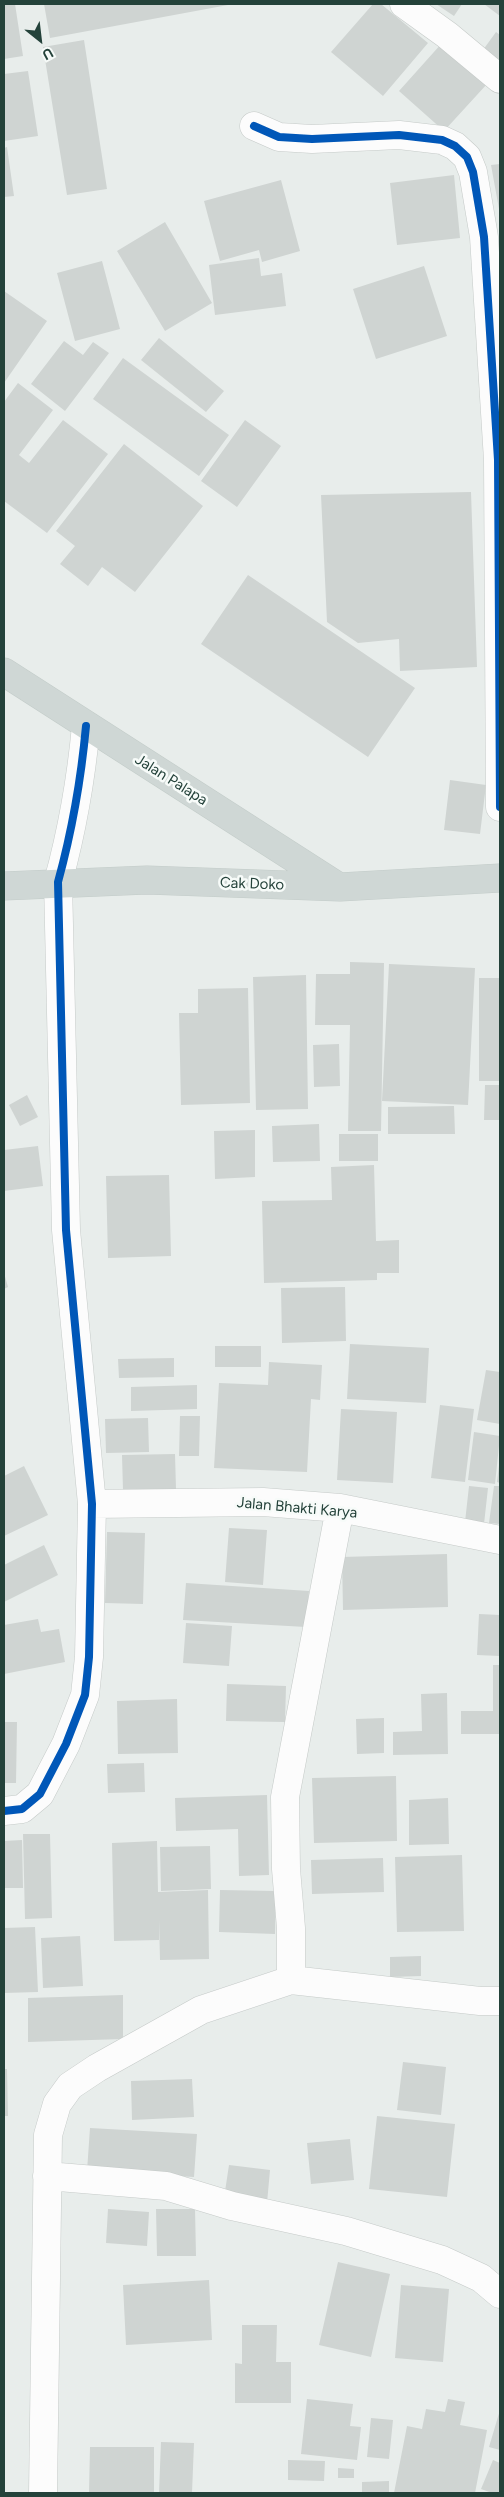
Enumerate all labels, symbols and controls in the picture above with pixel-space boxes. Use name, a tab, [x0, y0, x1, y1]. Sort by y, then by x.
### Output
north arrow	[15, 15, 65, 65]
text: U	[39, 44, 56, 63]
street label: Jalan Palapa	[131, 751, 211, 809]
street label: Cak Doko	[220, 874, 284, 894]
street label: Jalan Bhakti Karya	[236, 1494, 358, 1522]

